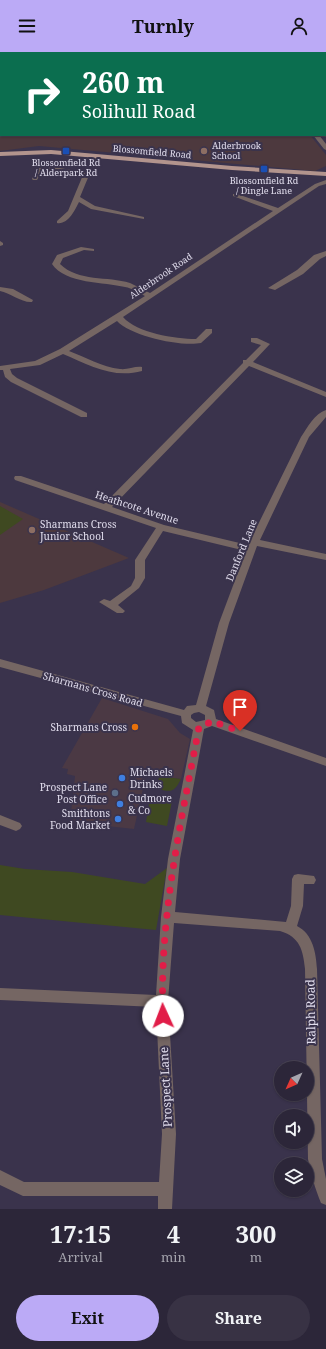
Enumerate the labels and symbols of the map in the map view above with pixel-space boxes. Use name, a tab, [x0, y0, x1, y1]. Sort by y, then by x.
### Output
place label: Alderbrook School	[212, 139, 262, 162]
street label: Blossomfield Road	[112, 142, 192, 161]
marker: Blossomfield Rd / Alderpark Rd	[61, 146, 71, 156]
marker: Alderbrook School	[199, 146, 209, 156]
place label: Blossomfield Rd / Alderpark Rd	[32, 156, 101, 179]
marker: Blossomfield Rd / Dingle Lane	[259, 164, 269, 174]
place label: Blossomfield Rd / Dingle Lane	[230, 174, 299, 197]
street label: Alderbrook Road	[127, 249, 195, 301]
street label: Heathcote Avenue	[94, 487, 180, 527]
place label: Sharmans Cross Junior School	[39, 517, 117, 543]
street label: Danford Lane	[222, 517, 260, 583]
marker: Sharmans Cross Junior School	[27, 525, 37, 535]
street label: Sharmans Cross Road	[42, 668, 144, 710]
pin	[223, 690, 257, 731]
place label: Sharmans Cross	[51, 720, 127, 734]
marker: Sharmans Cross	[130, 722, 140, 732]
place label: Michaels Drinks	[130, 765, 173, 791]
marker: Michaels Drinks	[117, 773, 127, 783]
place label: Prospect Lane Post Office	[40, 780, 107, 806]
marker: Prospect Lane Post Office	[110, 788, 120, 798]
place label: Cudmore & Co	[128, 791, 172, 817]
marker: Cudmore & Co	[115, 799, 125, 809]
place label: Smithtons Food Market	[50, 806, 110, 832]
marker: Smithtons Food Market	[113, 814, 123, 824]
street label: Ralph Road	[301, 979, 320, 1045]
position arrow	[142, 995, 184, 1037]
street label: Prospect Lane	[155, 1046, 176, 1128]
north arrow	[274, 1061, 314, 1101]

